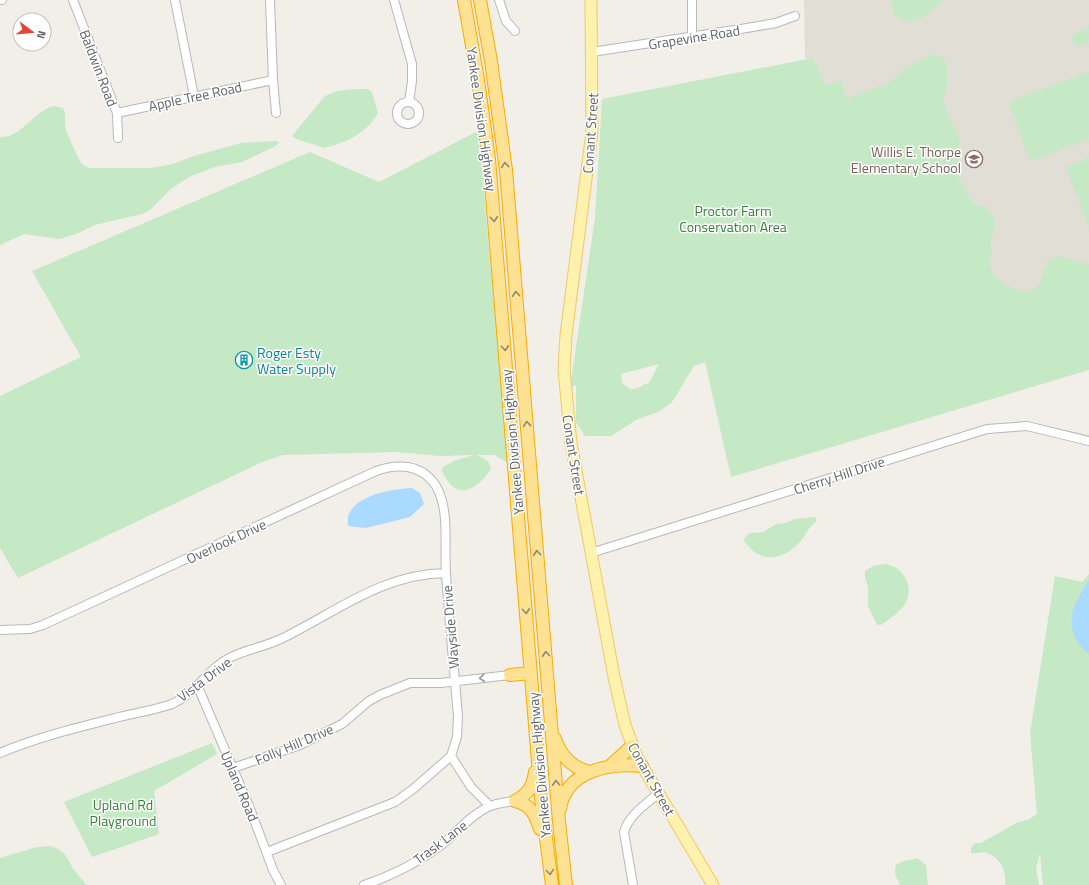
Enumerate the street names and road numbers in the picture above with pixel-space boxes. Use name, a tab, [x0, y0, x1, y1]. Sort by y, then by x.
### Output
street label: Grapevine Road	[647, 19, 741, 55]
street label: Baldwin Road	[75, 26, 123, 110]
street label: Yankee Division Highway	[461, 45, 503, 193]
street label: Apple Tree Road	[146, 76, 244, 116]
street label: Conant Street	[577, 92, 603, 174]
street label: Yankee Division Highway	[495, 368, 529, 516]
street label: Conant Street	[557, 413, 591, 497]
street label: Cherry Hill Drive	[791, 450, 887, 500]
street label: Overlook Drive	[183, 513, 269, 569]
street label: Wayside Drive	[436, 584, 464, 670]
street label: Vista Drive	[172, 652, 236, 706]
street label: Yankee Division Highway	[522, 691, 556, 839]
street label: Folly Hill Drive	[251, 718, 337, 770]
street label: Conant Street	[623, 739, 681, 820]
street label: Upland Road	[216, 747, 264, 825]
street label: Trask Lane	[409, 815, 471, 869]

